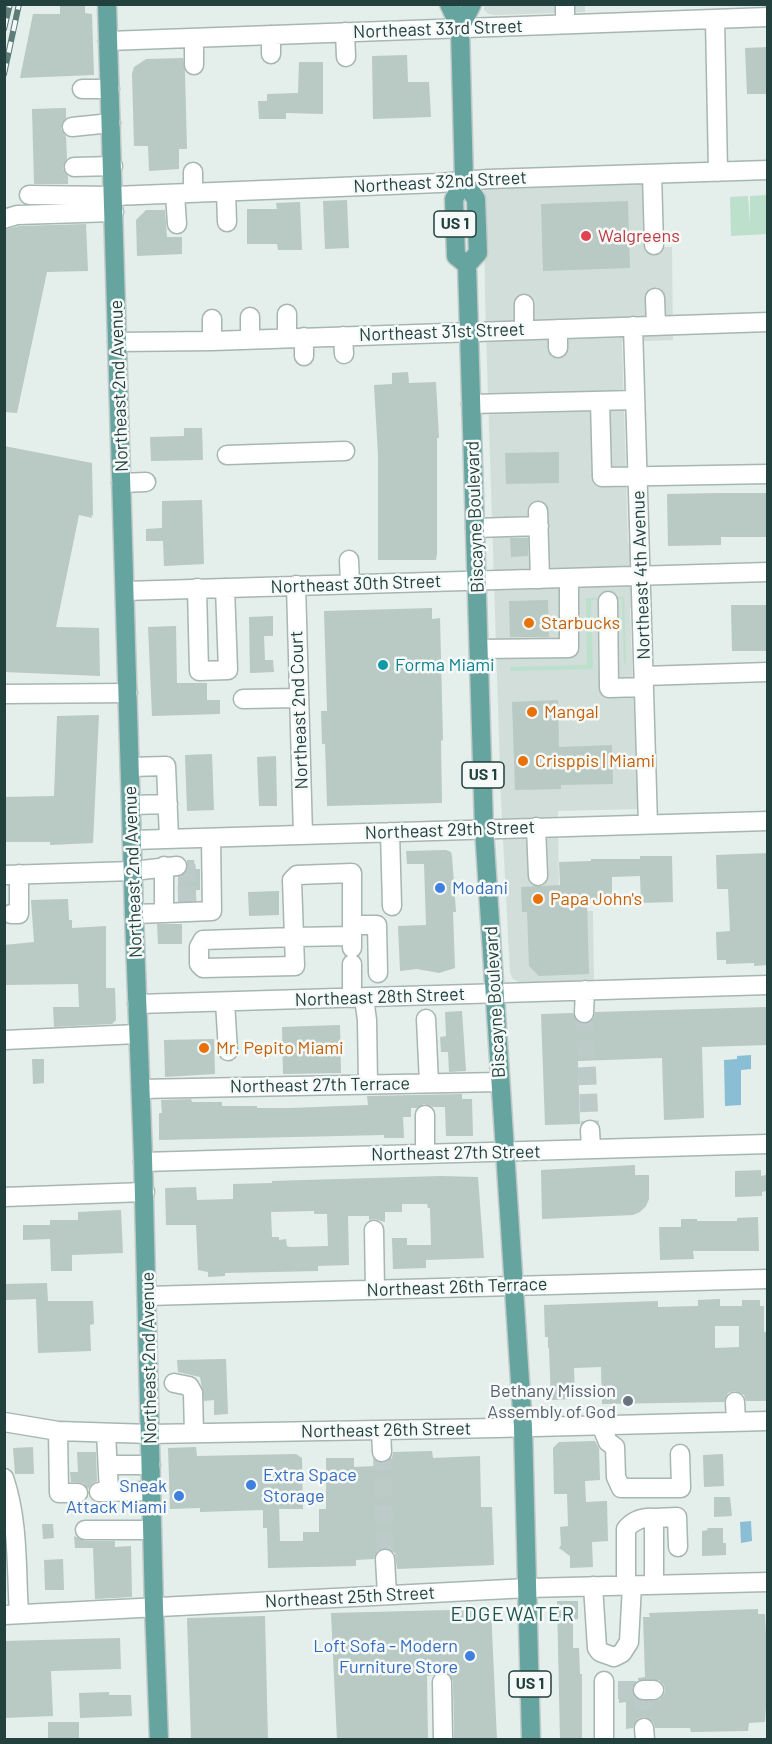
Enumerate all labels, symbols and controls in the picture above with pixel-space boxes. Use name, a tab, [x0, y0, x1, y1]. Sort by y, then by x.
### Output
street label: Northeast 33rd Street	[353, 15, 523, 43]
street label: Northeast 32nd Street	[353, 167, 527, 197]
road number: US 1	[434, 211, 476, 237]
place label: Walgreens	[598, 225, 680, 247]
marker: Walgreens	[579, 229, 593, 243]
street label: Northeast 2nd Avenue	[105, 300, 133, 472]
street label: Northeast 31st Street	[359, 318, 525, 346]
street label: Biscayne Boulevard	[462, 441, 488, 593]
street label: Northeast 4th Avenue	[627, 490, 655, 660]
street label: Northeast 30th Street	[270, 570, 442, 598]
place label: Starbucks	[541, 612, 620, 634]
marker: Starbucks	[522, 616, 536, 630]
street label: Northeast 2nd Court	[285, 630, 313, 790]
place label: Forma Miami	[395, 654, 495, 676]
marker: Forma Miami	[376, 658, 390, 672]
place label: Mangal	[544, 701, 599, 723]
marker: Mangal	[525, 705, 539, 719]
place label: Crisppis | Miami	[535, 750, 655, 772]
marker: Crisppis | Miami	[516, 754, 530, 768]
road number: US 1	[462, 762, 504, 788]
street label: Northeast 2nd Avenue	[119, 786, 147, 958]
street label: Northeast 29th Street	[364, 816, 536, 844]
place label: Modani	[452, 877, 508, 899]
marker: Modani	[433, 881, 447, 895]
place label: Papa John's	[550, 888, 642, 910]
marker: Papa John's	[531, 892, 545, 906]
street label: Biscayne Boulevard	[480, 925, 510, 1079]
street label: Northeast 28th Street	[294, 983, 466, 1011]
place label: Mr. Pepito Miami	[216, 1037, 344, 1059]
marker: Mr. Pepito Miami	[197, 1041, 211, 1055]
street label: Northeast 27th Terrace	[230, 1073, 410, 1097]
street label: Northeast 27th Street	[371, 1141, 541, 1165]
street label: Northeast 2nd Avenue	[137, 1272, 161, 1444]
street label: Northeast 26th Terrace	[366, 1273, 548, 1301]
place label: Bethany Mission Assembly of God	[487, 1380, 616, 1422]
marker: Bethany Mission Assembly of God	[621, 1394, 635, 1408]
street label: Northeast 26th Street	[301, 1418, 471, 1442]
place label: Extra Space Storage	[263, 1464, 357, 1506]
place label: Sneak Attack Miami	[66, 1475, 167, 1518]
marker: Extra Space Storage	[244, 1478, 258, 1492]
marker: Sneak Attack Miami	[172, 1489, 186, 1503]
street label: Northeast 25th Street	[264, 1582, 436, 1612]
district label: EDGEWATER	[451, 1602, 575, 1626]
place label: Loft Sofa - Modern Furniture Store	[313, 1635, 458, 1678]
marker: Loft Sofa - Modern Furniture Store	[463, 1649, 477, 1663]
road number: US 1	[509, 1671, 551, 1697]

